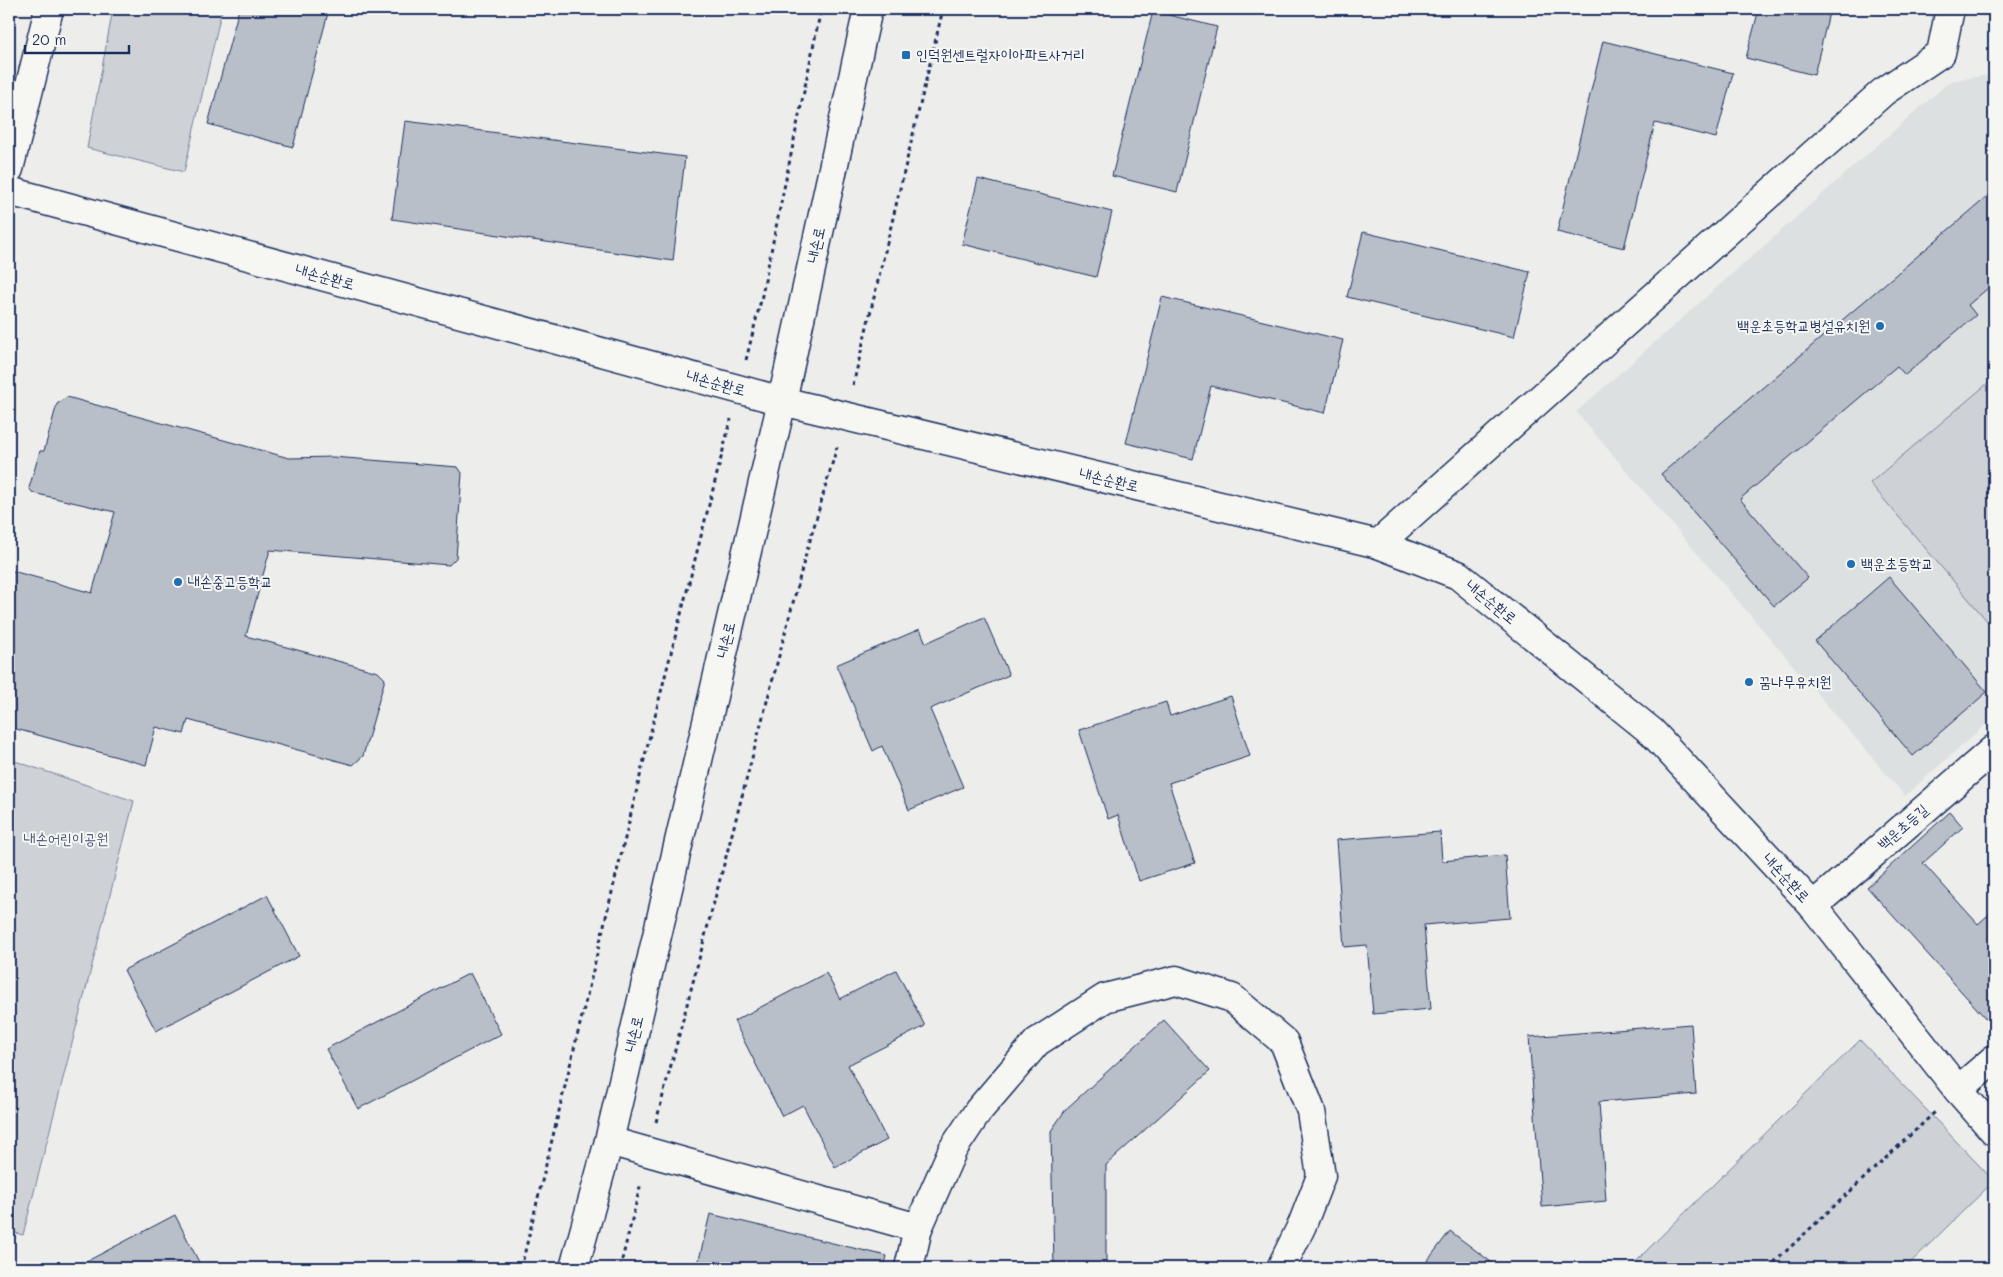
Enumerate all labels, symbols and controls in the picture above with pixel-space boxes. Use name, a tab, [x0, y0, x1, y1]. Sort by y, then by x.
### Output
scale bar	[25, 22, 129, 54]
text: 20 m	[32, 29, 66, 49]
place label: 인덕원센트럴자이아파트사거리	[916, 44, 1085, 64]
marker: 인덕원센트럴자이아파트사거리	[900, 49, 912, 61]
street label: 내손로	[801, 225, 829, 265]
street label: 내손순환로	[294, 259, 357, 294]
place label: 백운초등학교병설유치원	[1737, 315, 1870, 335]
marker: 백운초등학교병설유치원	[1874, 320, 1886, 332]
street label: 내손순환로	[685, 365, 748, 400]
street label: 내손순환로	[1078, 462, 1141, 496]
place label: 백운초등학교	[1861, 553, 1933, 573]
marker: 백운초등학교	[1845, 558, 1857, 570]
place label: 내손중고등학교	[188, 571, 273, 591]
street label: 내손순환로	[1462, 574, 1521, 628]
marker: 내손중고등학교	[172, 576, 184, 588]
street label: 내손로	[711, 620, 739, 660]
place label: 꿈나무유치원	[1759, 671, 1831, 691]
marker: 꿈나무유치원	[1743, 676, 1755, 688]
street label: 백운초등길	[1873, 799, 1932, 854]
park label: 내손어린이공원	[24, 828, 108, 848]
street label: 내손순환로	[1759, 848, 1815, 906]
street label: 내손로	[619, 1014, 647, 1054]

